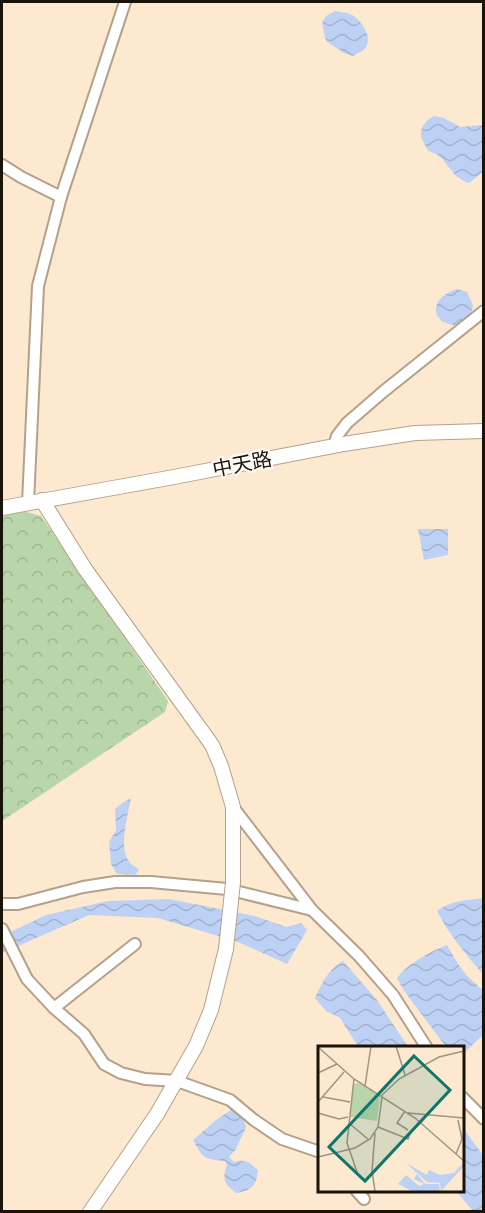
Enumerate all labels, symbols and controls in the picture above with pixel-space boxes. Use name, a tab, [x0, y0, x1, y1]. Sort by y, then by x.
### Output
street label: 中天路	[210, 446, 274, 482]
inset map	[318, 1046, 464, 1192]

